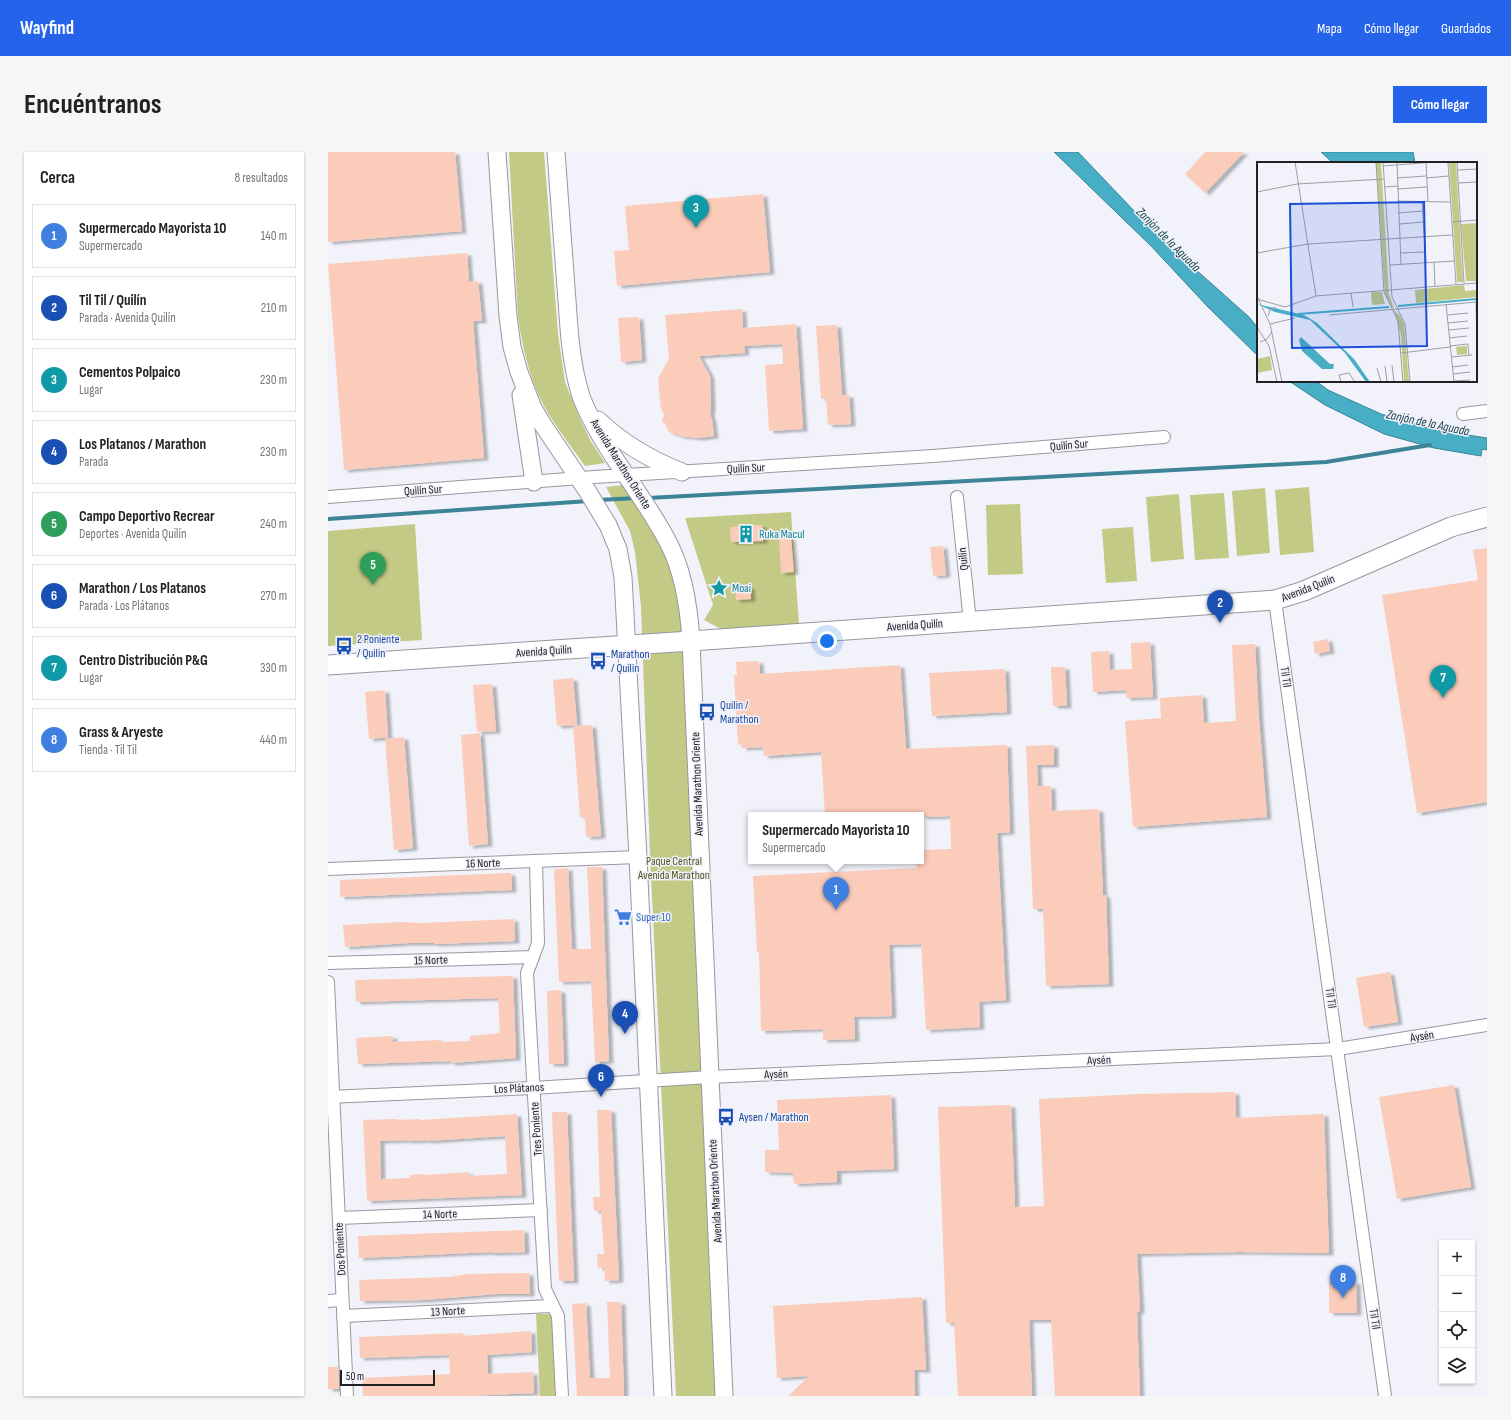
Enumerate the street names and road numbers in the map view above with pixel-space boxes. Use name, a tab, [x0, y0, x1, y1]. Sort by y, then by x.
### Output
street label: Avenida Marathon Oriente	[586, 415, 655, 512]
street label: Quilín Sur	[1049, 436, 1089, 455]
street label: Quilín Sur	[727, 460, 766, 477]
street label: Quilín Sur	[403, 482, 443, 499]
street label: Quilín	[955, 547, 972, 571]
street label: Avenida Quilín	[1278, 571, 1337, 606]
street label: Avenida Quilín	[886, 616, 944, 635]
street label: Avenida Quilín	[515, 642, 573, 661]
street label: Til Til	[1277, 666, 1294, 688]
street label: Avenida Marathon Oriente	[688, 732, 707, 837]
street label: 16 Norte	[466, 855, 501, 872]
street label: 15 Norte	[414, 952, 448, 969]
street label: Til Til	[1322, 987, 1339, 1009]
street label: Aysén	[1408, 1027, 1435, 1046]
street label: Aysén	[1086, 1053, 1111, 1068]
street label: Aysén	[763, 1067, 788, 1082]
street label: Los Plátanos	[494, 1080, 544, 1097]
street label: Tres Poniente	[527, 1101, 546, 1156]
street label: Avenida Marathon Oriente	[705, 1139, 726, 1244]
street label: 14 Norte	[423, 1206, 458, 1223]
street label: Dos Poniente	[332, 1222, 349, 1276]
street label: 13 Norte	[431, 1303, 466, 1320]
street label: Til Til	[1366, 1308, 1383, 1330]

